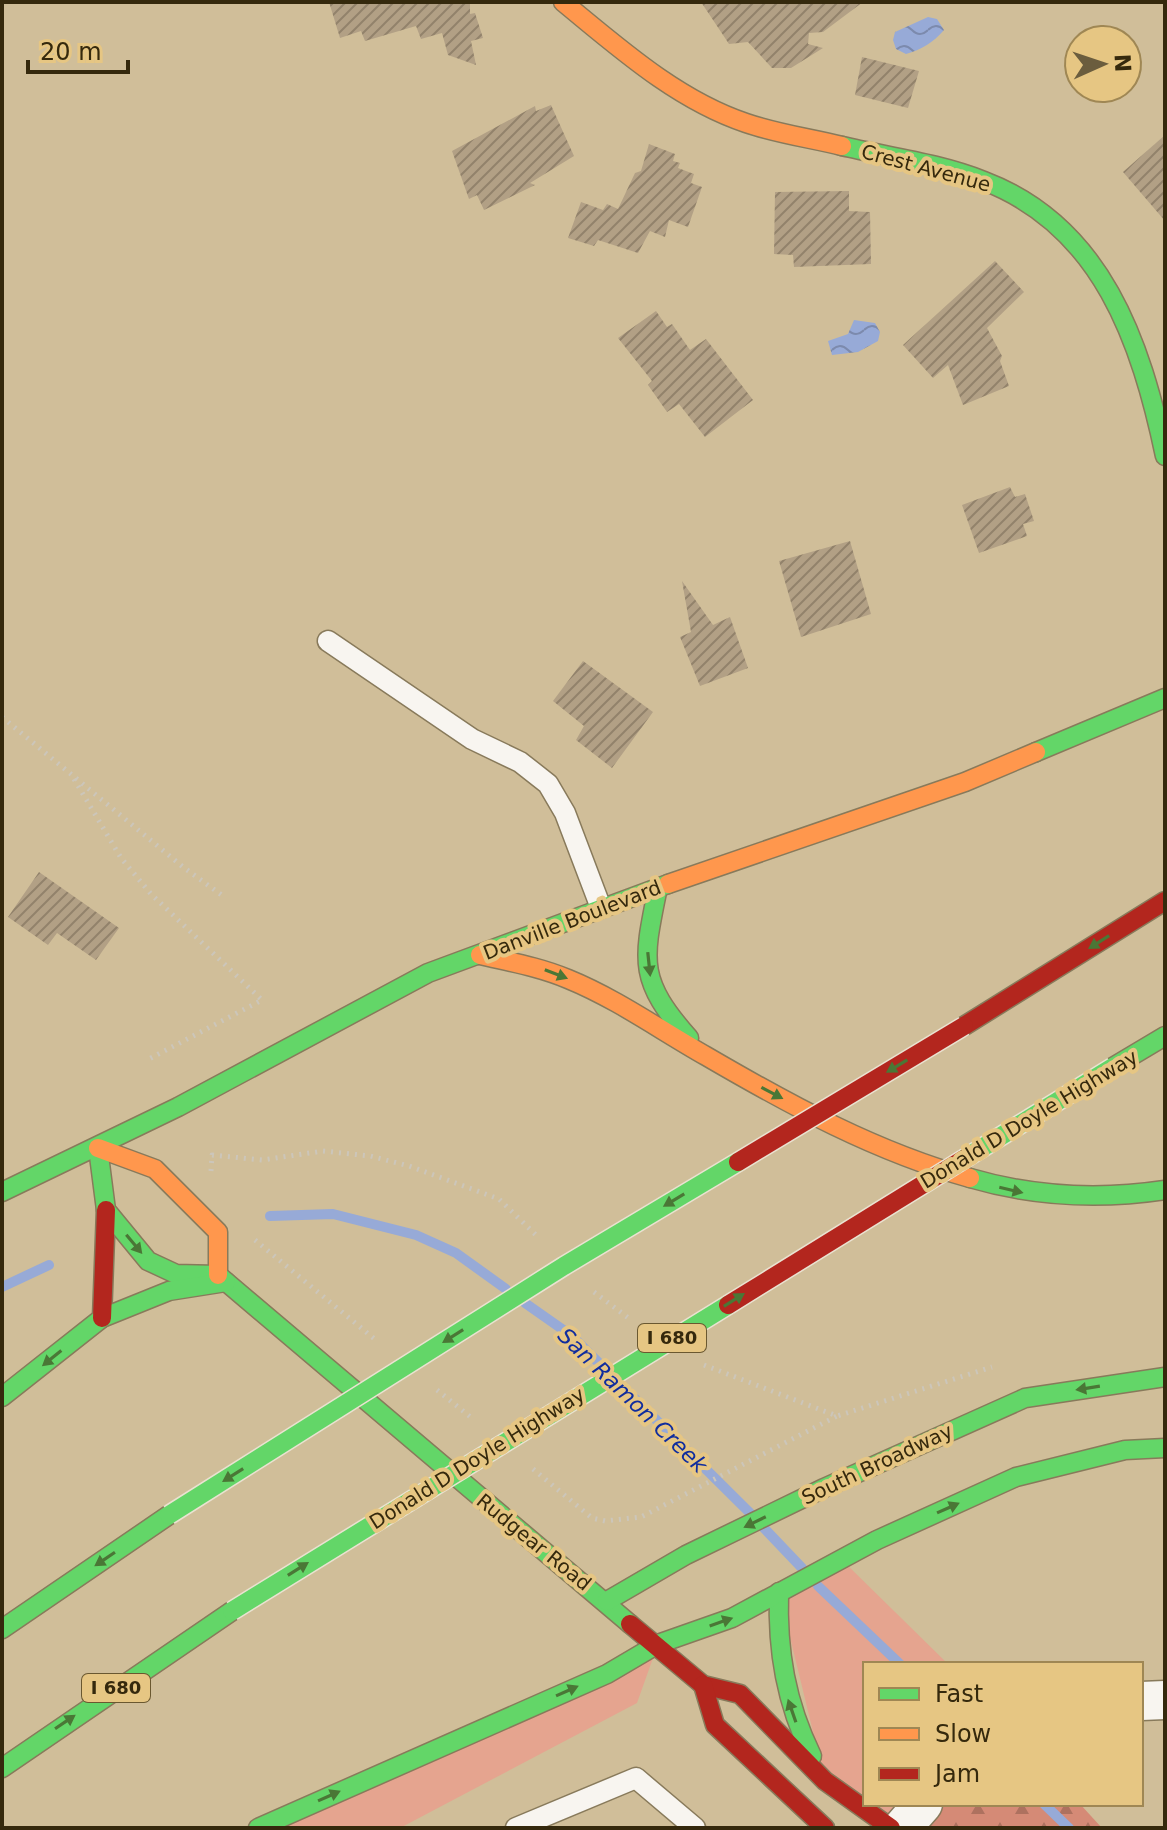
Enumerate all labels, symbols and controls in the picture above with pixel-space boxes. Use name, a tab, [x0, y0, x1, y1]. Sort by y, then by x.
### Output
scale bar	[28, 24, 128, 74]
north arrow	[1063, 24, 1143, 104]
text: 20 m	[40, 38, 102, 66]
text: N	[1110, 53, 1135, 73]
street label: Crest Avenue	[859, 139, 993, 197]
street label: Danville Boulevard	[480, 875, 664, 965]
one-way arrow	[1088, 935, 1110, 949]
one-way arrow	[642, 952, 655, 977]
one-way arrow	[544, 968, 568, 981]
street label: Donald D Doyle Highway	[916, 1044, 1142, 1193]
one-way arrow	[886, 1059, 908, 1073]
one-way arrow	[760, 1086, 783, 1099]
one-way arrow	[999, 1184, 1024, 1197]
one-way arrow	[663, 1193, 685, 1207]
one-way arrow	[125, 1233, 142, 1253]
one-way arrow	[722, 1293, 745, 1308]
water label: San Ramon Creek	[553, 1323, 713, 1479]
road number: I 680	[638, 1324, 706, 1352]
one-way arrow	[442, 1329, 464, 1343]
one-way arrow	[42, 1349, 62, 1365]
street label: Donald D Doyle Highway	[365, 1382, 589, 1534]
one-way arrow	[1075, 1382, 1100, 1394]
street label: South Broadway	[798, 1418, 956, 1509]
one-way arrow	[222, 1467, 244, 1481]
street label: Rudgear Road	[472, 1488, 596, 1596]
one-way arrow	[936, 1501, 960, 1514]
one-way arrow	[743, 1515, 766, 1529]
one-way arrow	[94, 1551, 115, 1566]
one-way arrow	[287, 1563, 309, 1577]
one-way arrow	[709, 1615, 733, 1628]
legend	[863, 1662, 1143, 1806]
road number: I 680	[82, 1674, 150, 1702]
text: Fast	[935, 1680, 983, 1708]
one-way arrow	[555, 1685, 579, 1698]
one-way arrow	[785, 1698, 797, 1722]
one-way arrow	[55, 1715, 76, 1730]
text: Slow	[935, 1720, 991, 1748]
text: Jam	[933, 1760, 980, 1788]
one-way arrow	[317, 1790, 341, 1803]

